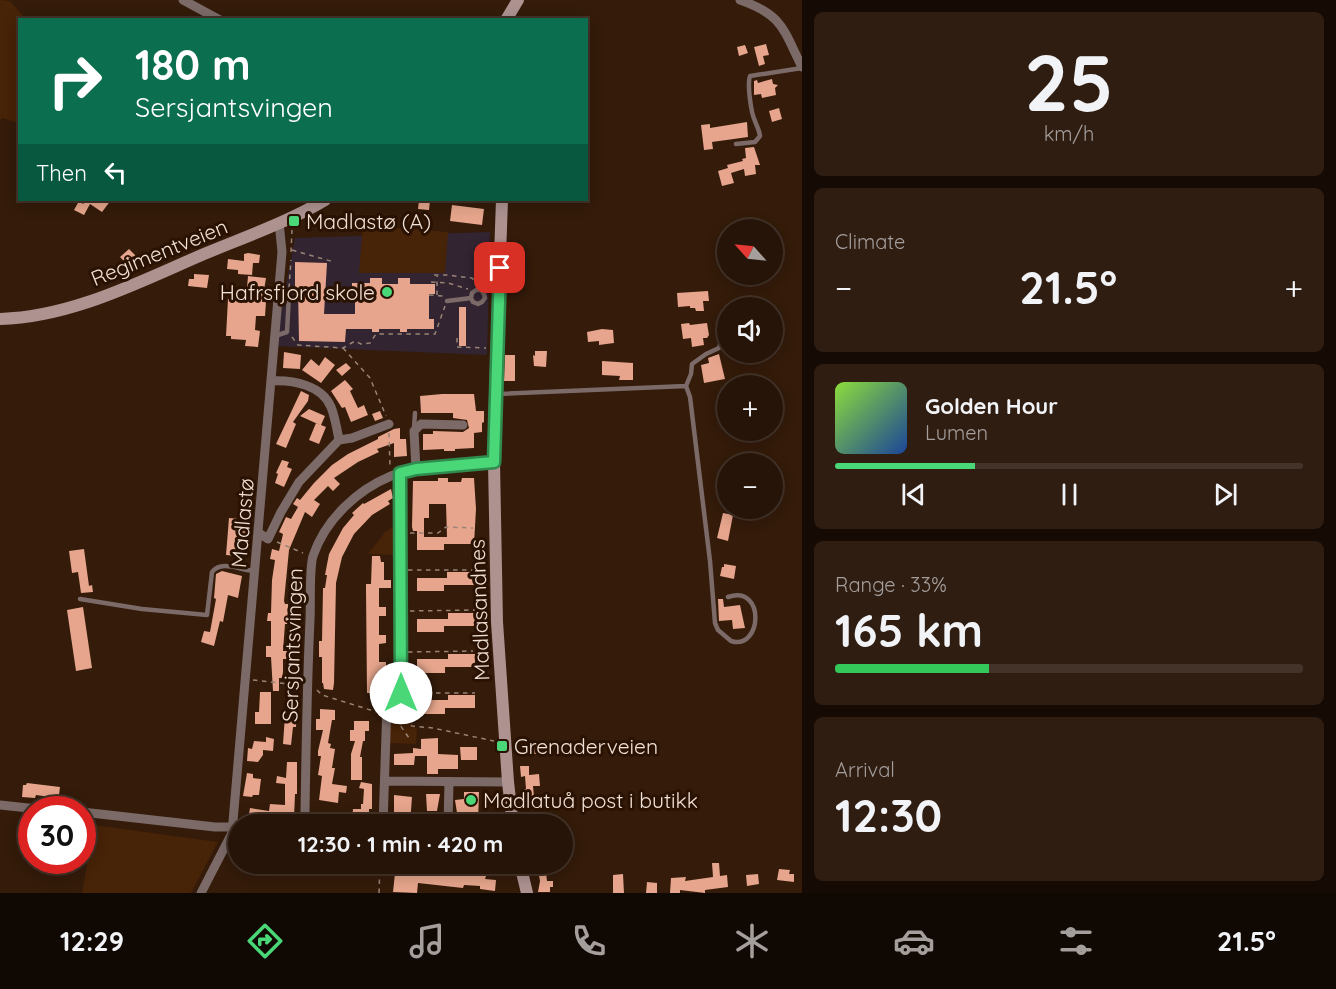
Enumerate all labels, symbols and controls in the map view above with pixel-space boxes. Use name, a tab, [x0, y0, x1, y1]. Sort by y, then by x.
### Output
text: 25	[1024, 33, 1114, 131]
text: 180 m	[135, 38, 251, 91]
icon: right	[36, 42, 114, 120]
text: Sersjantsvingen	[135, 90, 333, 124]
text: km/h	[1044, 121, 1094, 146]
icon: left	[99, 156, 132, 189]
text: Then	[36, 159, 87, 187]
place label: Madlastø (A)	[306, 208, 431, 234]
street label: Regimentveien	[87, 213, 231, 291]
marker: Madlastø (A)	[287, 214, 301, 228]
north arrow	[717, 219, 783, 285]
map controls	[717, 219, 783, 519]
text: Climate	[835, 229, 905, 254]
pin	[474, 242, 525, 293]
icon: arrive	[483, 251, 516, 284]
text: 21.5°	[1019, 259, 1117, 315]
text: −	[835, 267, 852, 308]
text: +	[1284, 267, 1303, 308]
place label: Hafrsfjord skole	[220, 279, 375, 305]
marker: Hafrsfjord skole	[380, 285, 394, 299]
button: sound	[717, 297, 783, 363]
button: +	[717, 375, 783, 441]
text: Golden Hour	[925, 392, 1058, 420]
text: Lumen	[925, 420, 988, 445]
button: −	[717, 453, 783, 519]
street label: Madlastø	[225, 477, 259, 569]
icon: previous	[897, 478, 930, 511]
icon: pause	[1053, 478, 1086, 511]
icon: next	[1209, 478, 1242, 511]
street label: Madlasandnes	[464, 539, 494, 681]
street label: Sersjantsvingen	[276, 568, 308, 722]
text: Range · 33%	[835, 572, 947, 597]
text: 165 km	[835, 602, 983, 658]
position arrow	[369, 661, 433, 725]
place label: Grenaderveien	[514, 733, 658, 759]
marker: Grenaderveien	[495, 739, 509, 753]
text: Arrival	[835, 757, 895, 782]
place label: Madlatuå post i butikk	[483, 787, 698, 813]
text: 12:30	[835, 787, 942, 843]
marker: Madlatuå post i butikk	[464, 793, 478, 807]
speed limit sign: 30	[18, 796, 96, 874]
text: 12:30 · 1 min · 420 m	[298, 830, 503, 858]
icon: directions	[244, 920, 286, 962]
icon: music	[406, 920, 448, 962]
icon: phone	[568, 920, 610, 962]
icon: climate	[731, 920, 773, 962]
icon: car	[893, 920, 935, 962]
icon: filters	[1055, 920, 1097, 962]
text: 12:29	[60, 924, 124, 958]
text: 21.5°	[1217, 924, 1276, 958]

